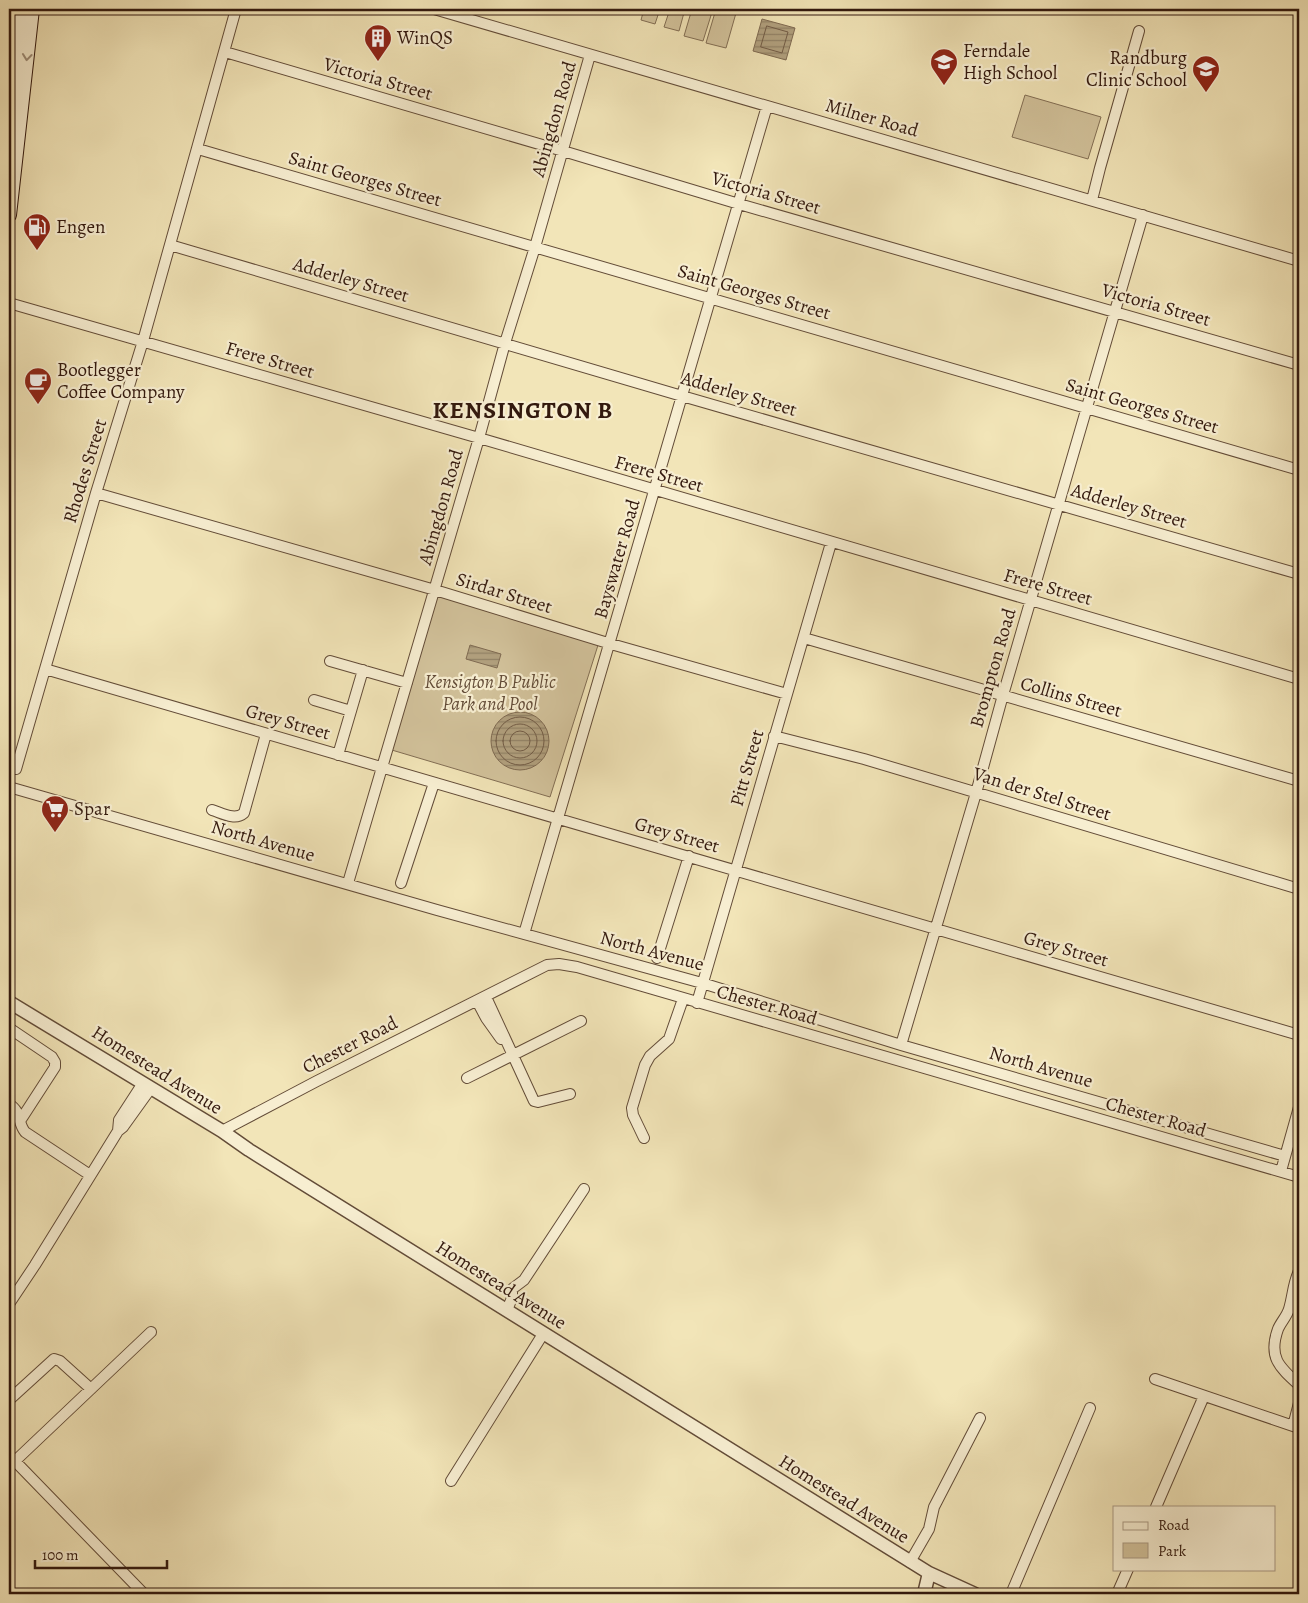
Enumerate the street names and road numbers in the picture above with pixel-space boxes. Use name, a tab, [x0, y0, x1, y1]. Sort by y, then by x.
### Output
street label: Victoria Street	[320, 51, 435, 107]
street label: Abingdon Road	[525, 57, 583, 181]
street label: Milner Road	[823, 92, 922, 144]
street label: Saint Georges Street	[285, 145, 445, 213]
street label: Victoria Street	[708, 165, 823, 221]
street label: Adderley Street	[289, 251, 412, 309]
street label: Saint Georges Street	[674, 258, 834, 326]
street label: Victoria Street	[1098, 277, 1213, 333]
street label: Frere Street	[223, 335, 317, 385]
street label: Adderley Street	[677, 365, 800, 423]
street label: Saint Georges Street	[1062, 372, 1222, 440]
street label: Rhodes Street	[57, 416, 113, 526]
street label: Abingdon Road	[412, 445, 470, 569]
street label: Frere Street	[612, 449, 706, 499]
street label: Adderley Street	[1067, 477, 1190, 535]
street label: Bayswater Road	[588, 495, 647, 622]
street label: Frere Street	[1001, 562, 1095, 612]
street label: Sirdar Street	[453, 566, 555, 620]
street label: Brompton Road	[964, 605, 1023, 731]
street label: Collins Street	[1017, 670, 1125, 724]
street label: Grey Street	[243, 698, 333, 746]
street label: Pitt Street	[724, 727, 770, 809]
street label: Van der Stel Street	[969, 760, 1114, 827]
street label: Grey Street	[632, 811, 722, 859]
street label: North Avenue	[208, 814, 318, 868]
street label: North Avenue	[597, 925, 707, 977]
street label: Grey Street	[1021, 925, 1111, 973]
street label: Chester Road	[714, 978, 821, 1032]
street label: Chester Road	[298, 1010, 403, 1080]
street label: Homestead Avenue	[87, 1019, 227, 1121]
street label: North Avenue	[986, 1040, 1096, 1094]
street label: Chester Road	[1103, 1090, 1210, 1144]
street label: Homestead Avenue	[431, 1234, 571, 1336]
street label: Homestead Avenue	[774, 1448, 914, 1550]

